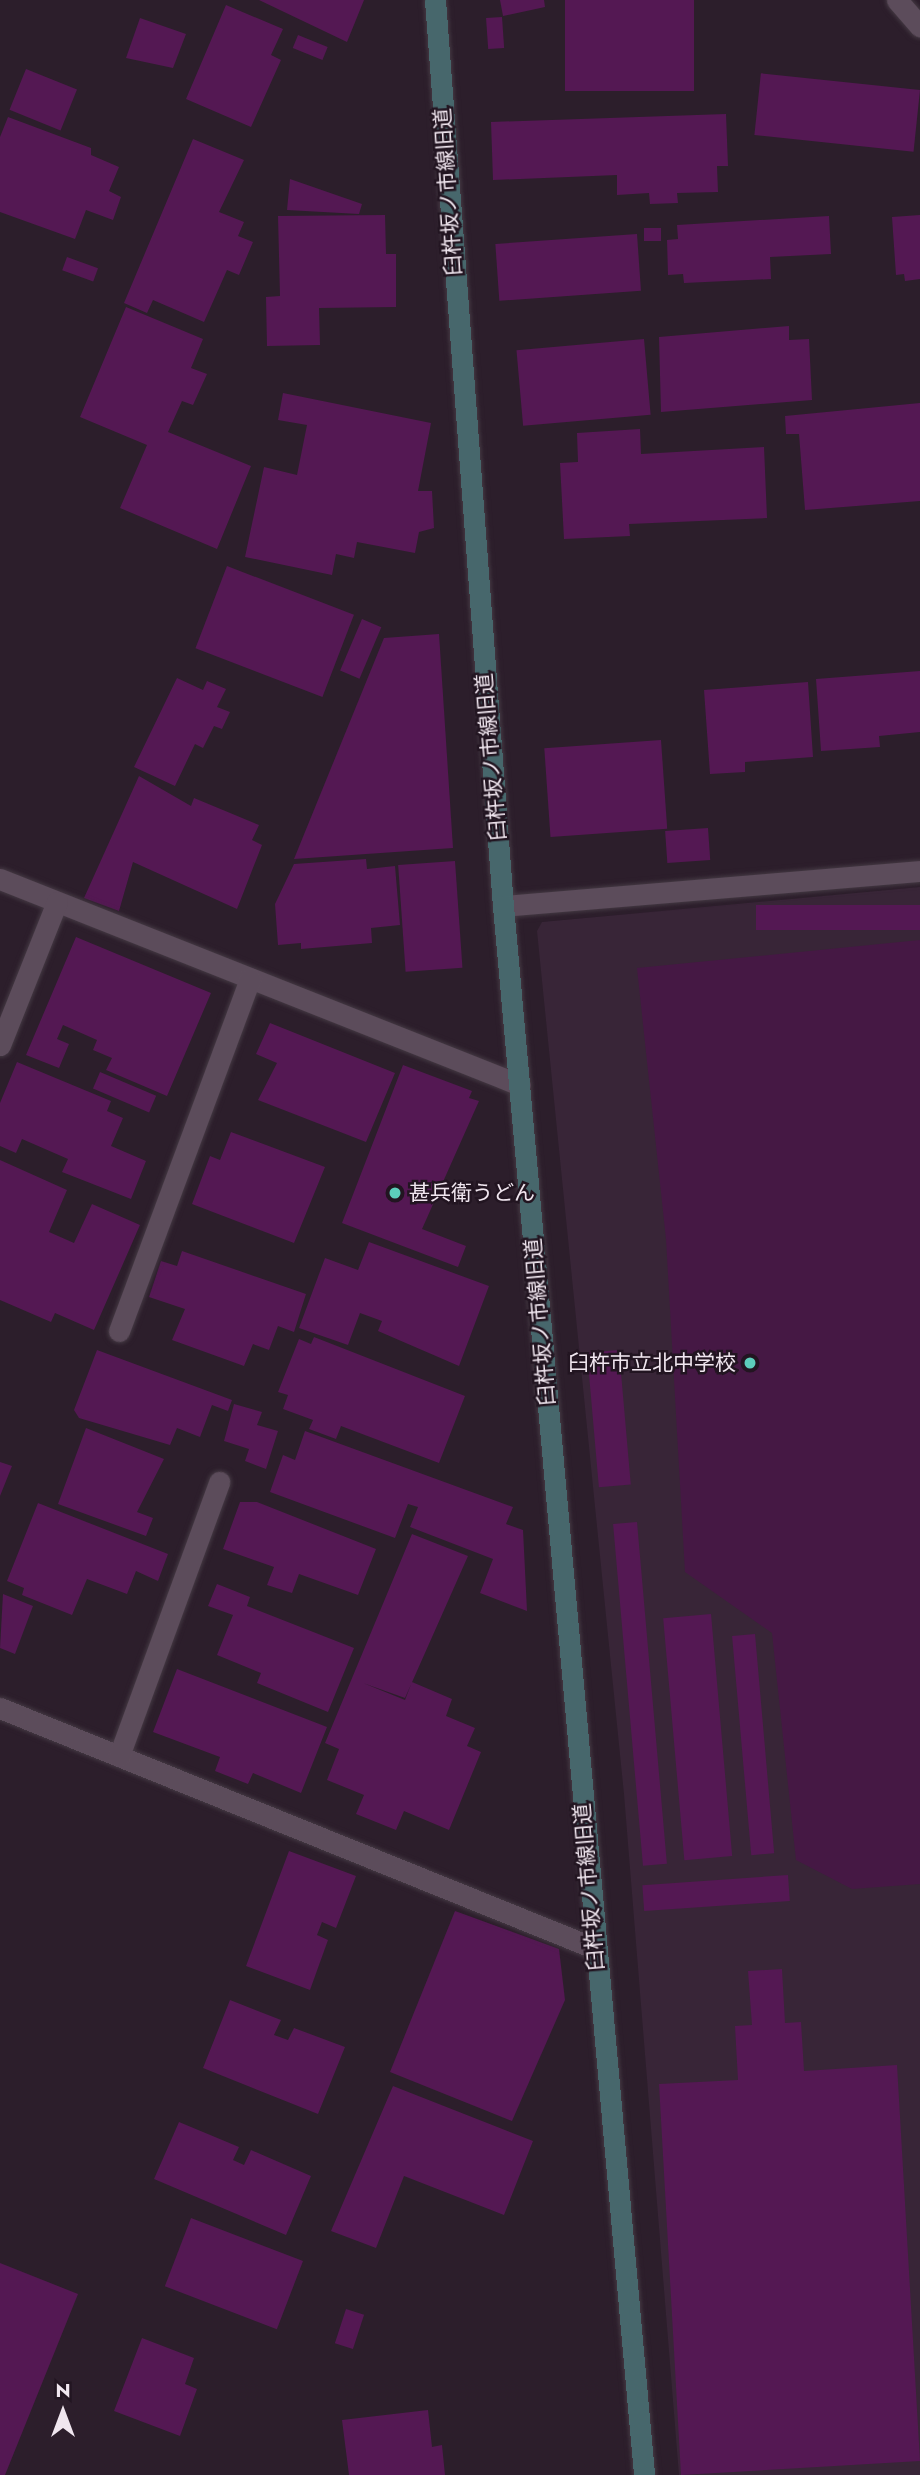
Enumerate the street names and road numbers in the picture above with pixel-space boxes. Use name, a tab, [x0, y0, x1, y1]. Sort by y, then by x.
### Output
street label: 臼杵坂ノ市線旧道	[430, 107, 466, 277]
street label: 臼杵坂ノ市線旧道	[471, 672, 511, 842]
street label: 臼杵坂ノ市線旧道	[520, 1237, 560, 1407]
street label: 臼杵坂ノ市線旧道	[569, 1802, 609, 1972]

